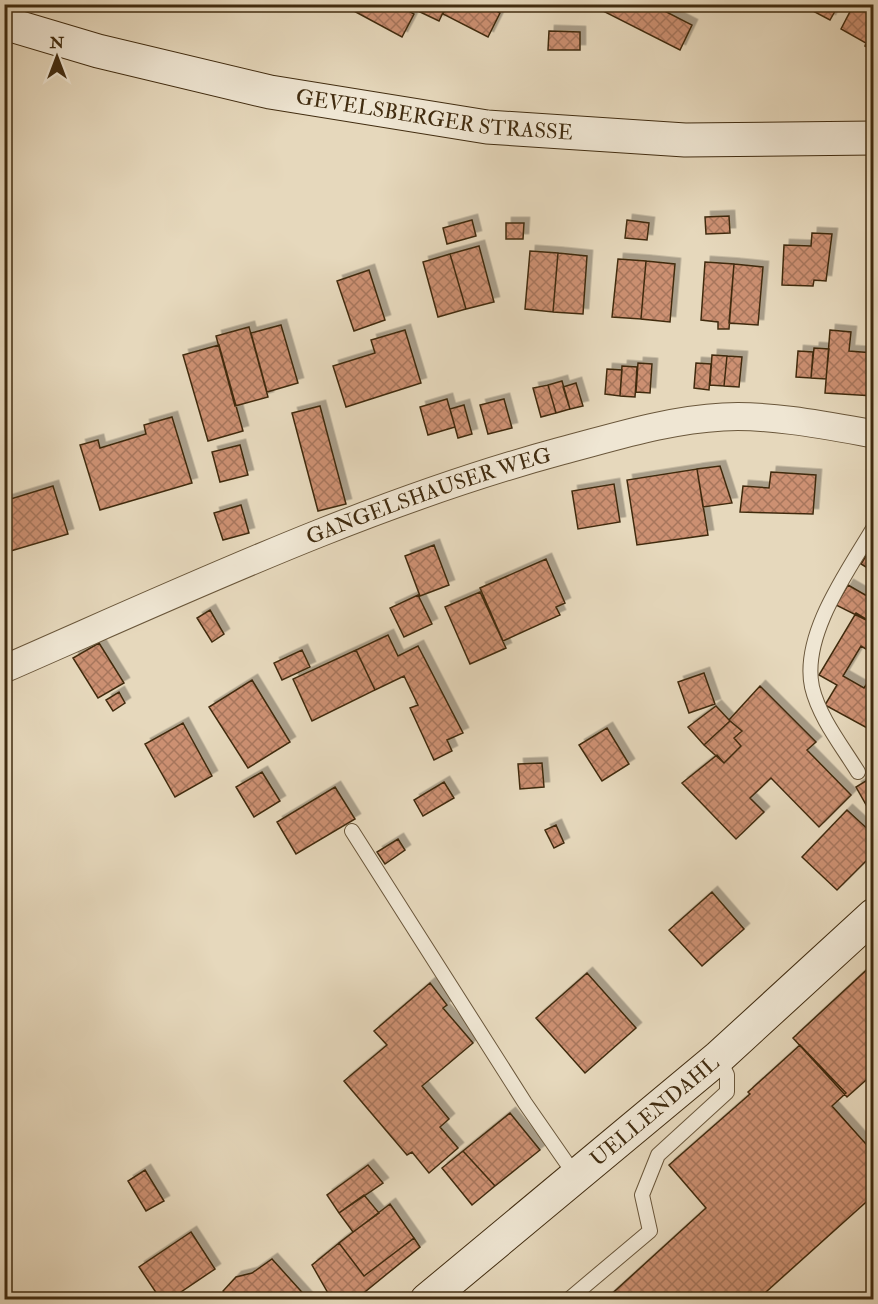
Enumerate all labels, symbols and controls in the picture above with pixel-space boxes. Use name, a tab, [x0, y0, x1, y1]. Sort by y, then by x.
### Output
north arrow	[27, 27, 87, 87]
text: N	[49, 33, 65, 53]
street label: GEVELSBERGER STRASSE	[294, 83, 574, 146]
street label: GANGELSHAUSER WEG	[302, 441, 554, 551]
street label: UELLENDAHL	[585, 1049, 725, 1172]

